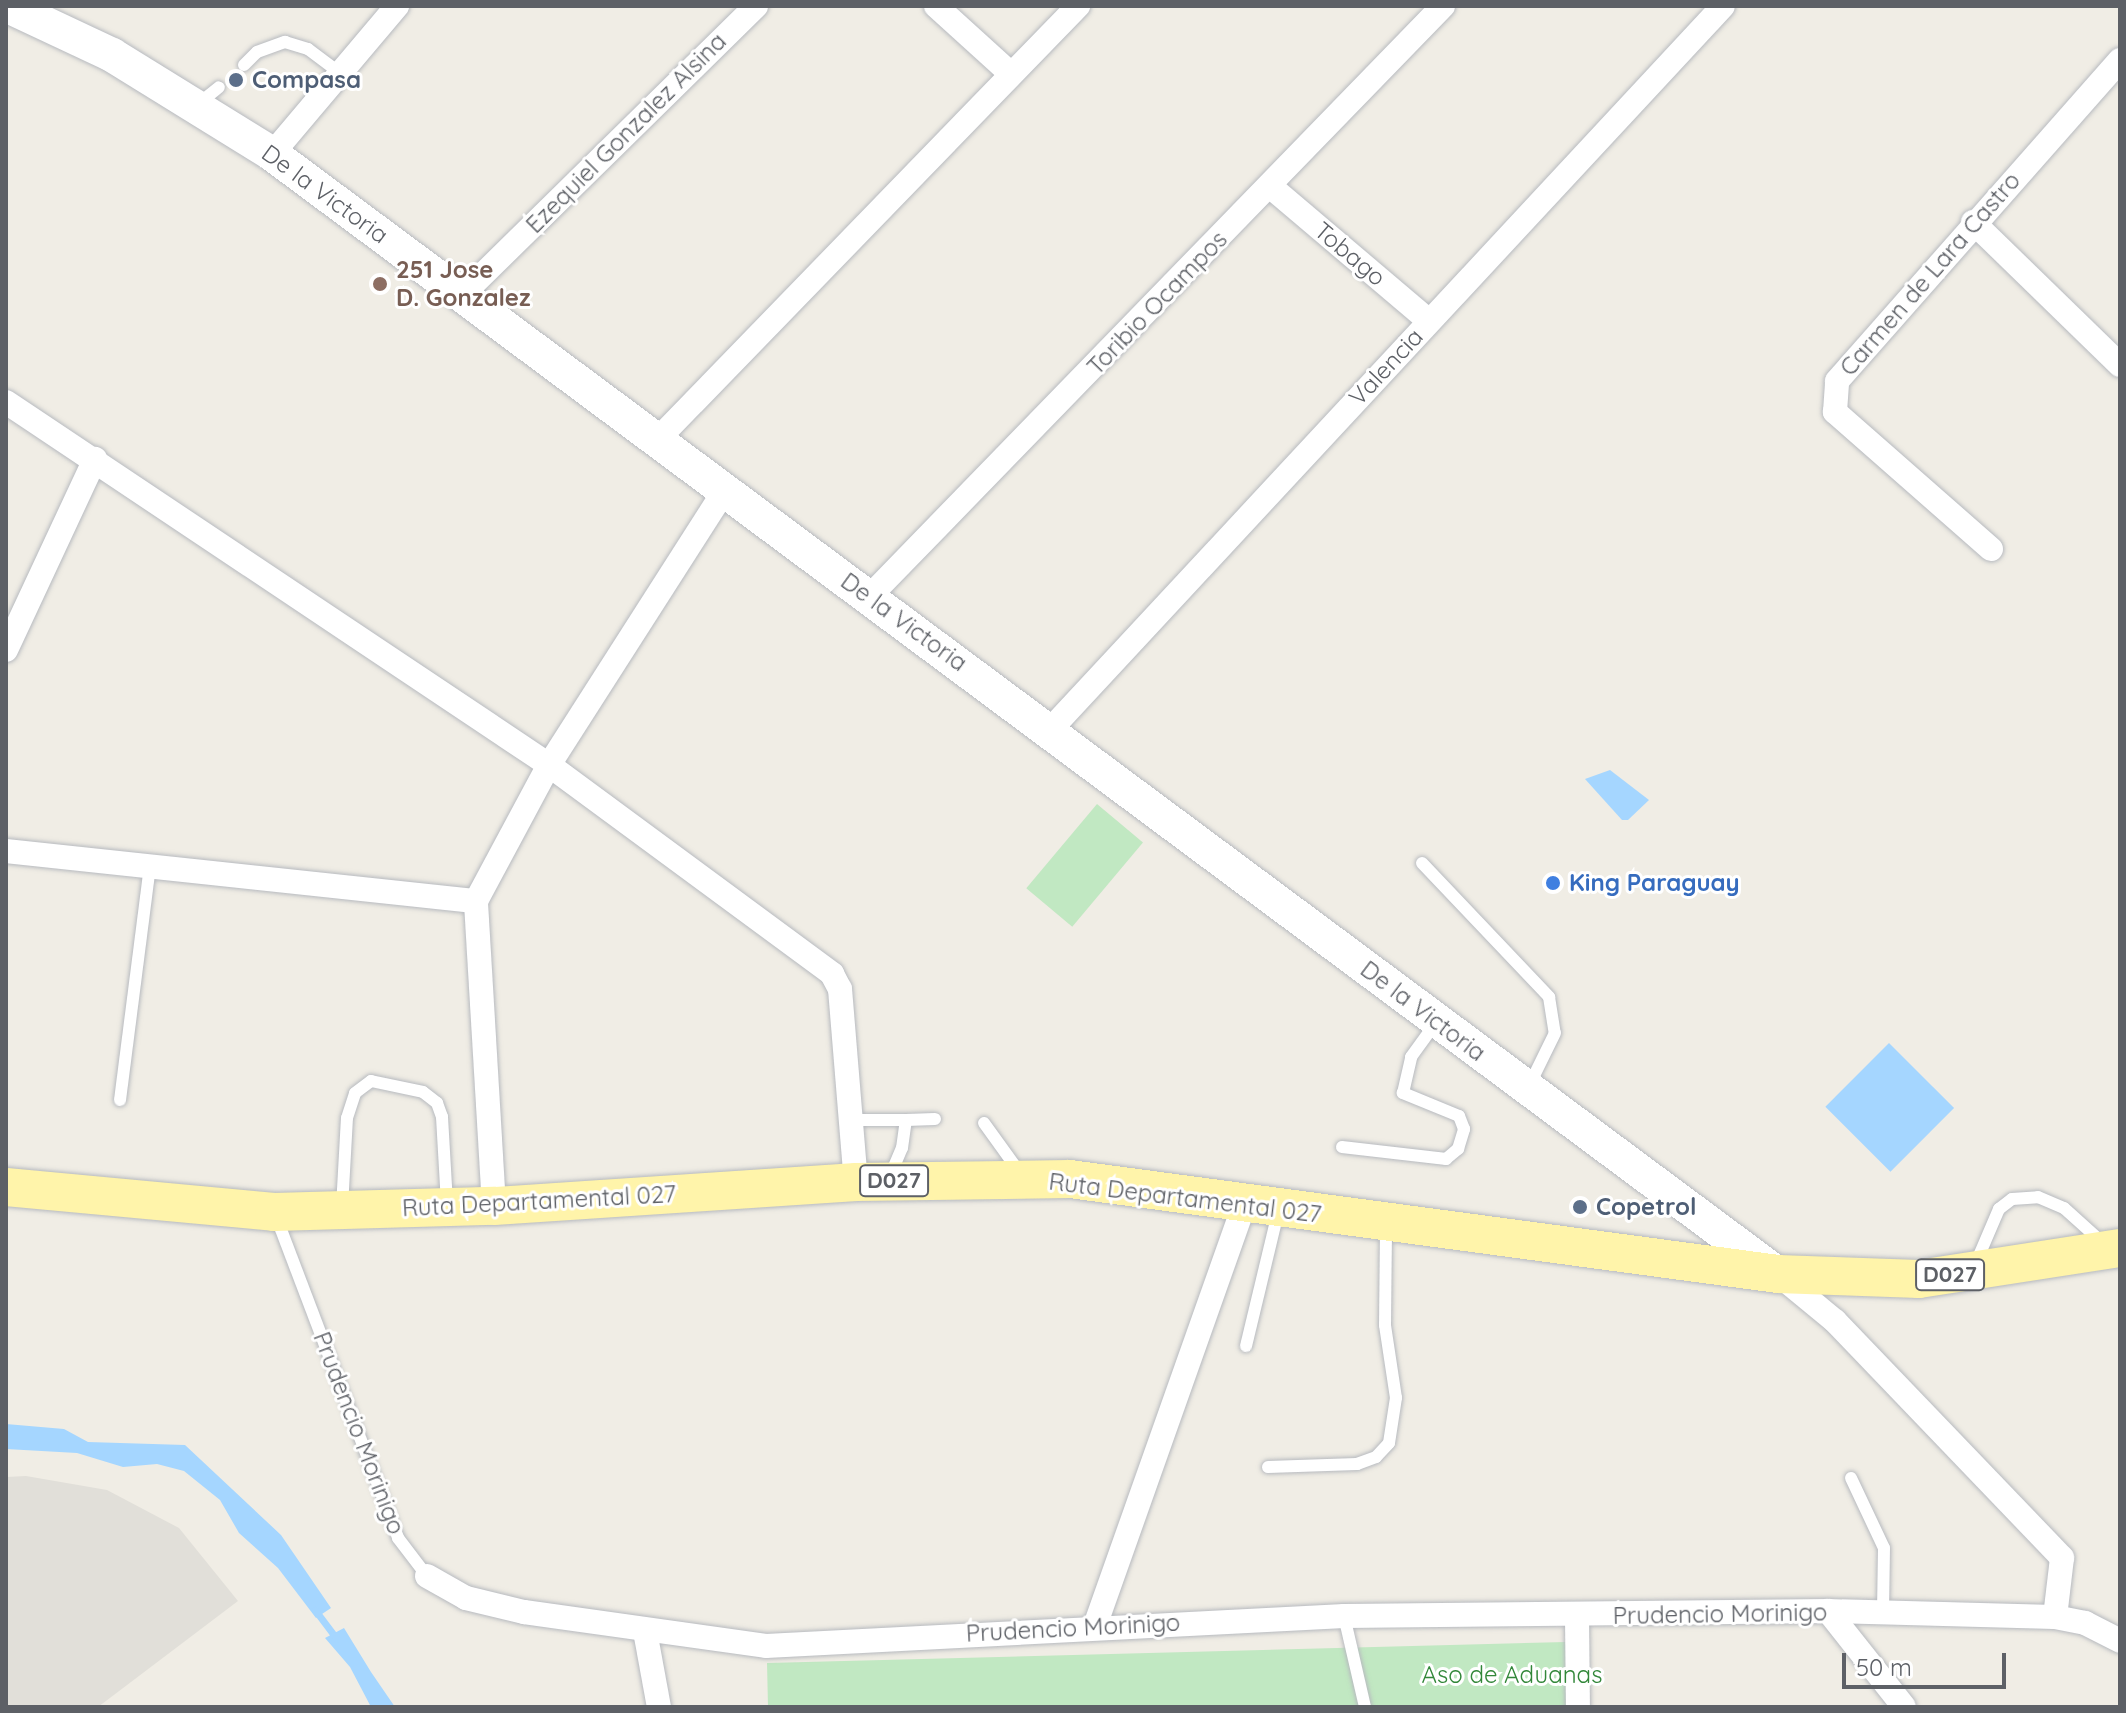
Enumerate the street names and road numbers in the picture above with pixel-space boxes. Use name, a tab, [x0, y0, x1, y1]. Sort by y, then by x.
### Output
street label: Ezequiel Gonzalez Alsina	[520, 27, 732, 239]
street label: De la Victoria	[256, 139, 394, 249]
street label: Carmen de Lara Castro	[1834, 166, 2026, 382]
street label: Tobago	[1308, 216, 1392, 292]
street label: Toribio Ocampos	[1081, 225, 1233, 381]
street label: Valencia	[1343, 322, 1429, 412]
street label: De la Victoria	[835, 567, 973, 677]
street label: De la Victoria	[1355, 955, 1491, 1067]
road number: D027	[858, 1163, 930, 1199]
street label: Ruta Departamental 027	[1047, 1167, 1323, 1229]
street label: Ruta Departamental 027	[401, 1179, 677, 1223]
road number: D027	[1914, 1257, 1986, 1293]
street label: Prudencio Morinigo	[307, 1328, 411, 1538]
street label: Prudencio Morinigo	[1613, 1598, 1827, 1630]
street label: Prudencio Morinigo	[965, 1608, 1181, 1648]

